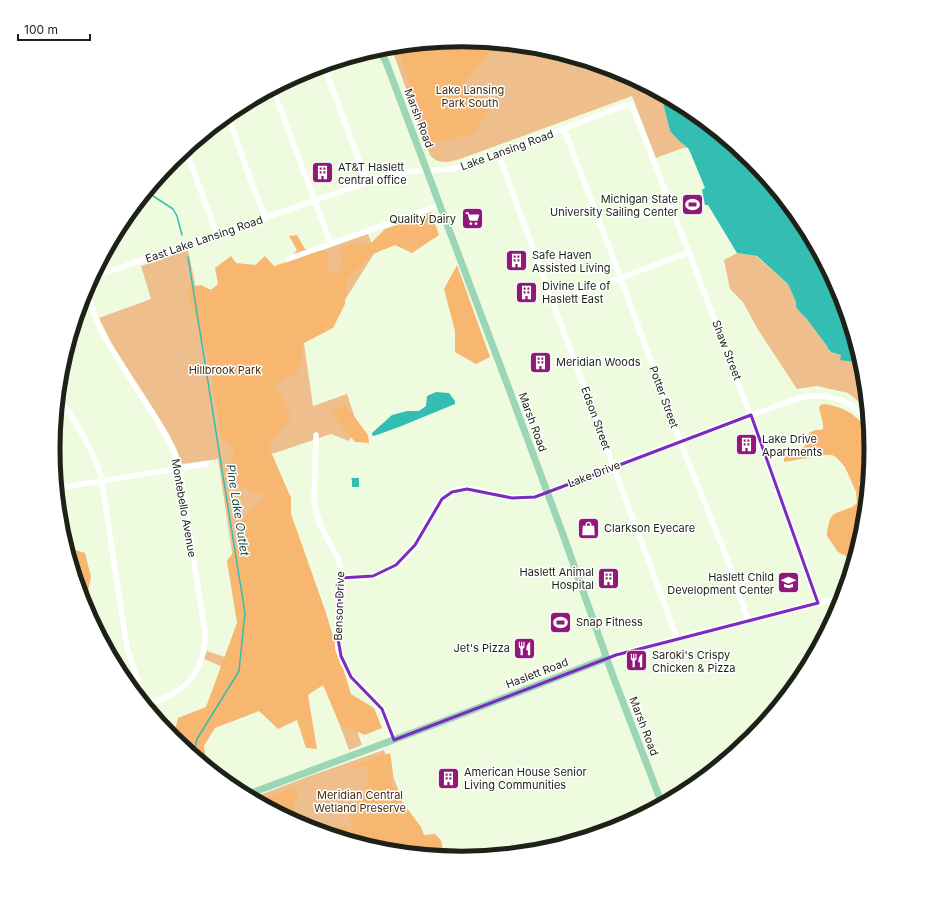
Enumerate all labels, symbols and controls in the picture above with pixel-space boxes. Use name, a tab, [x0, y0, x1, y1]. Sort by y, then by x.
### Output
scale bar	[18, 16, 90, 42]
text: 100 m	[24, 22, 58, 37]
park label: Lake Lansing Park South	[436, 83, 504, 110]
street label: Marsh Road	[401, 86, 437, 150]
street label: Lake Lansing Road	[459, 127, 555, 173]
building icon: AT&T Haslett central office	[310, 160, 336, 186]
place label: AT&T Haslett central office	[338, 160, 407, 187]
place label: Michigan State University Sailing Center	[550, 192, 678, 219]
sports icon: Michigan State University Sailing Center	[680, 192, 706, 218]
supermarket icon: Quality Dairy	[459, 206, 485, 232]
street label: East Lake Lansing Road	[143, 212, 265, 266]
place label: Quality Dairy	[389, 212, 456, 226]
building icon: Safe Haven Assisted Living	[504, 248, 530, 274]
place label: Safe Haven Assisted Living	[532, 248, 610, 275]
building icon: Divine Life of Haslett East	[513, 279, 539, 305]
place label: Divine Life of Haslett East	[542, 279, 610, 306]
street label: Shaw Street	[709, 318, 745, 382]
building icon: Meridian Woods	[527, 349, 553, 375]
place label: Meridian Woods	[556, 355, 641, 369]
park label: Hillbrook Park	[189, 363, 261, 377]
street label: Potter Street	[646, 364, 682, 430]
street label: Edson Street	[578, 384, 614, 452]
street label: Marsh Road	[516, 390, 550, 454]
building icon: Lake Drive Apartments	[733, 432, 759, 458]
place label: Lake Drive Apartments	[762, 432, 823, 459]
street label: Montebello Avenue	[168, 458, 200, 558]
street label: Lake Drive	[566, 458, 622, 490]
water label: Pine Lake Outlet	[223, 463, 253, 558]
shop icon: Clarkson Eyecare	[576, 515, 602, 541]
place label: Clarkson Eyecare	[604, 521, 695, 535]
place label: Haslett Animal Hospital	[520, 565, 594, 592]
building icon: Haslett Animal Hospital	[596, 565, 622, 591]
place label: Haslett Child Development Center	[667, 570, 774, 597]
school or university icon: Haslett Child Development Center	[776, 570, 802, 596]
street label: Benson Drive	[331, 571, 347, 641]
sports icon: Snap Fitness	[547, 609, 573, 635]
place label: Snap Fitness	[576, 615, 643, 629]
restaurant icon: Jet's Pizza	[512, 635, 538, 661]
place label: Jet's Pizza	[453, 641, 510, 655]
restaurant icon: Saroki's Crispy Chicken & Pizza	[624, 648, 650, 674]
place label: Saroki's Crispy Chicken & Pizza	[652, 648, 735, 675]
street label: Haslett Road	[504, 655, 570, 691]
street label: Marsh Road	[626, 694, 662, 758]
building icon: American House Senior Living Communities	[436, 765, 462, 791]
place label: American House Senior Living Communities	[464, 765, 587, 792]
park label: Meridian Central Wetland Preserve	[314, 788, 406, 815]

